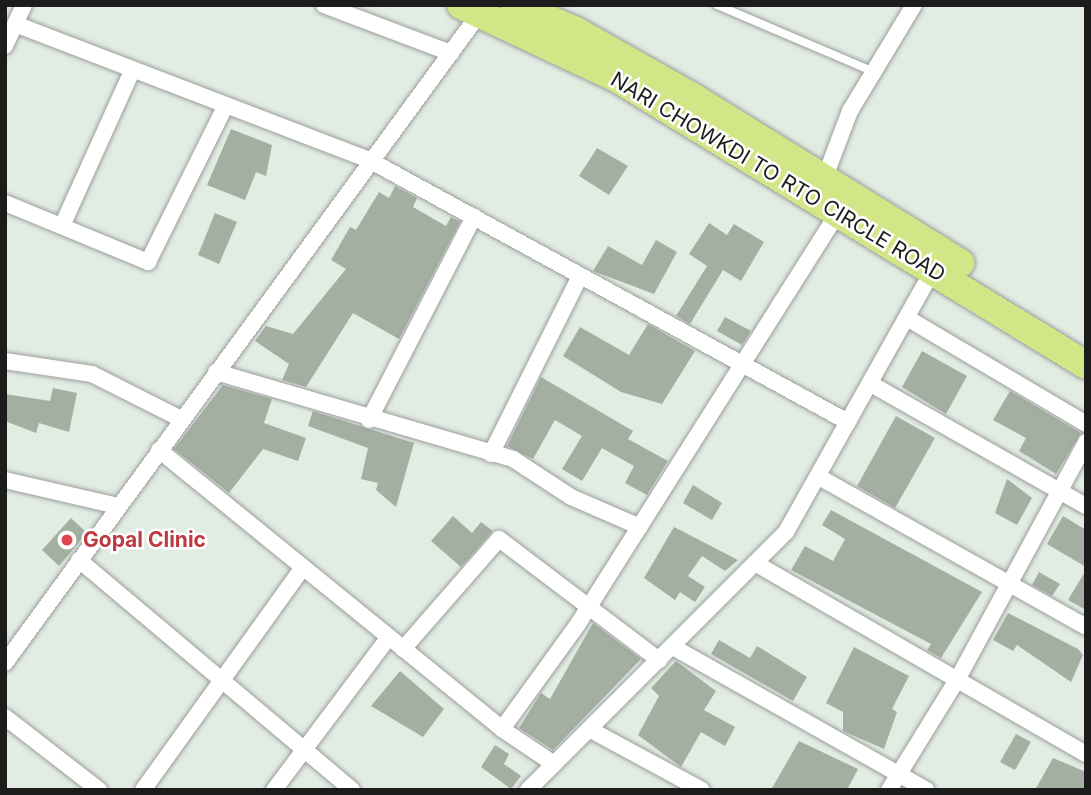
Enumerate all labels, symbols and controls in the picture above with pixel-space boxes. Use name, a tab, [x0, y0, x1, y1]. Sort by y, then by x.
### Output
street label: NARI CHOWKDI TO RTO CIRCLE ROAD	[606, 67, 950, 287]
place label: Gopal Clinic	[83, 527, 206, 553]
marker: Gopal Clinic	[57, 530, 77, 550]

